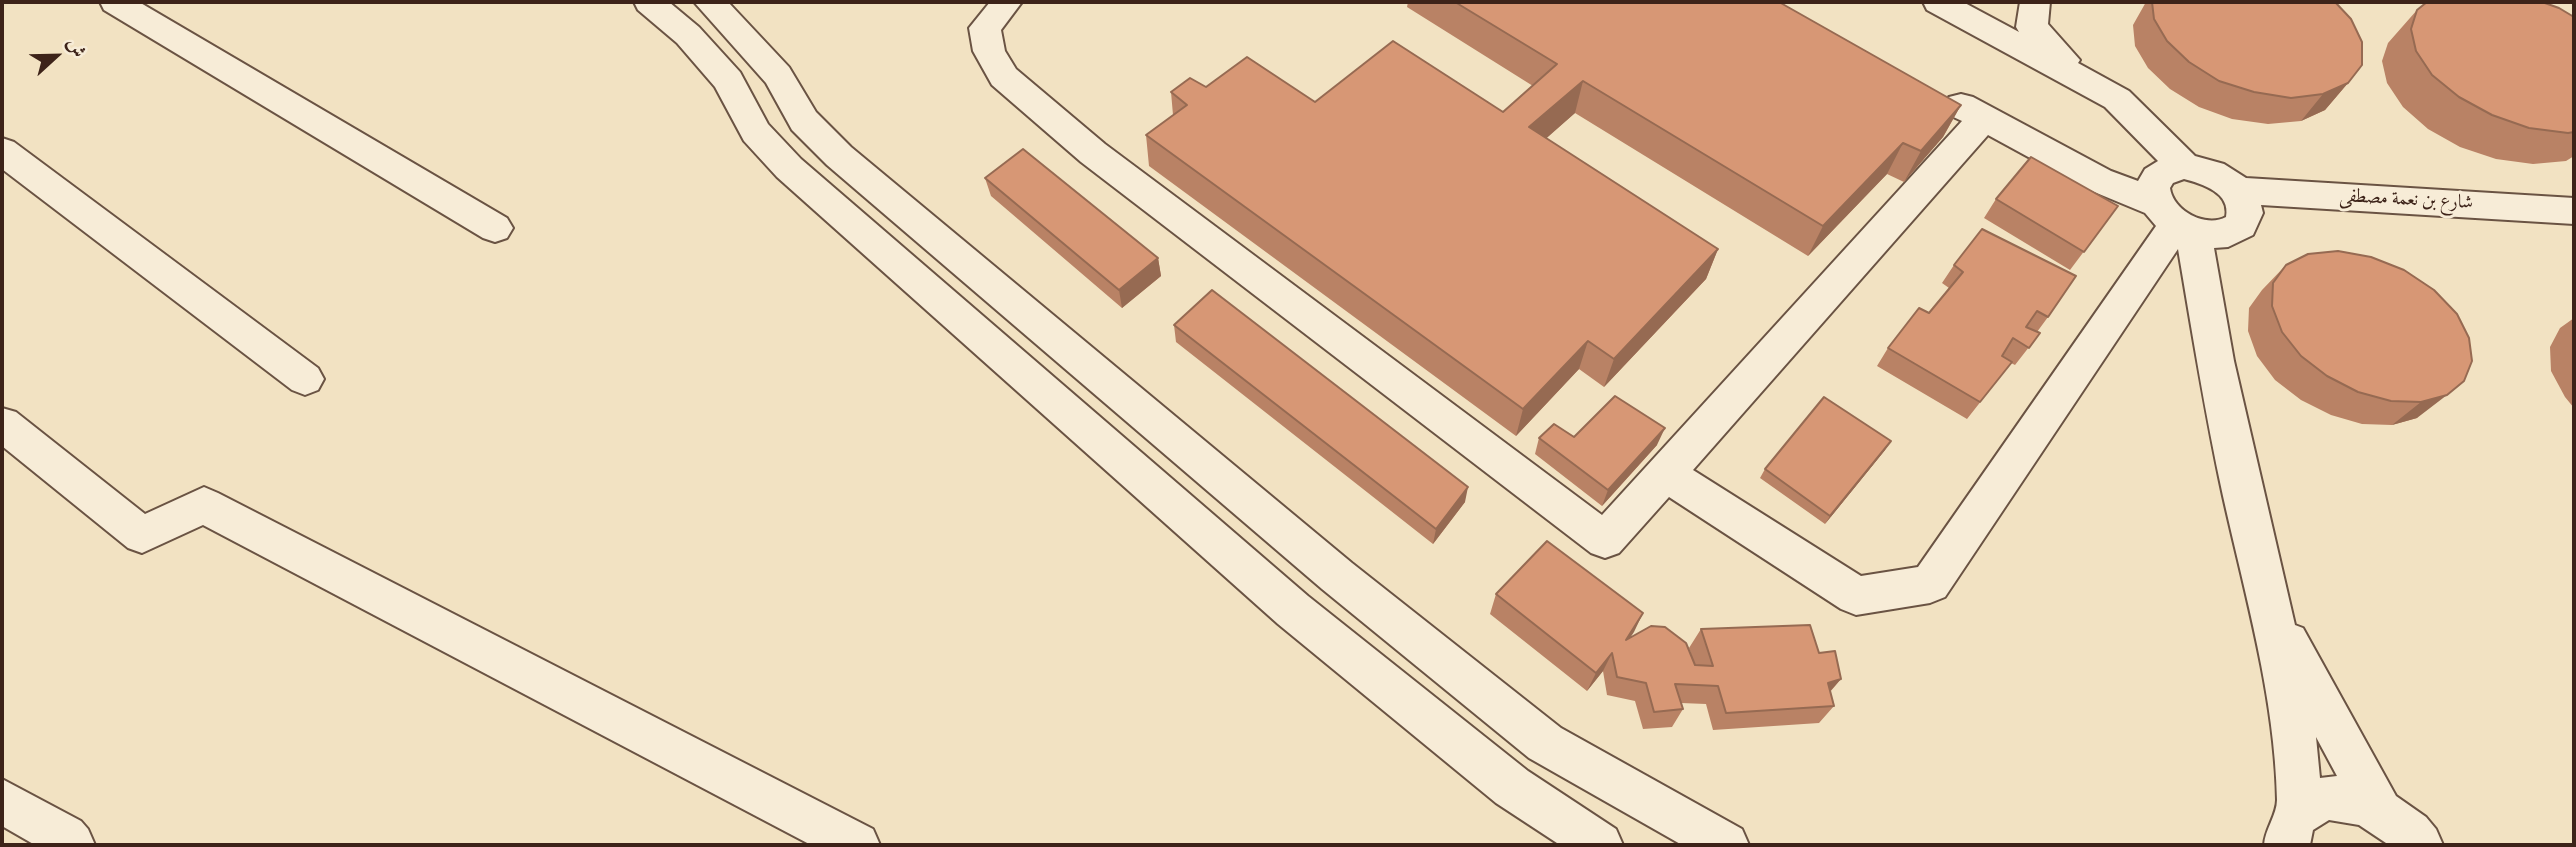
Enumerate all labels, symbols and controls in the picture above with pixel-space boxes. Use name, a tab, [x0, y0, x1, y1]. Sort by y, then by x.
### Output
north arrow	[21, 21, 91, 91]
text: ش	[60, 35, 91, 62]
street label: شارع بن نعمة مصطفى	[2339, 186, 2473, 216]

